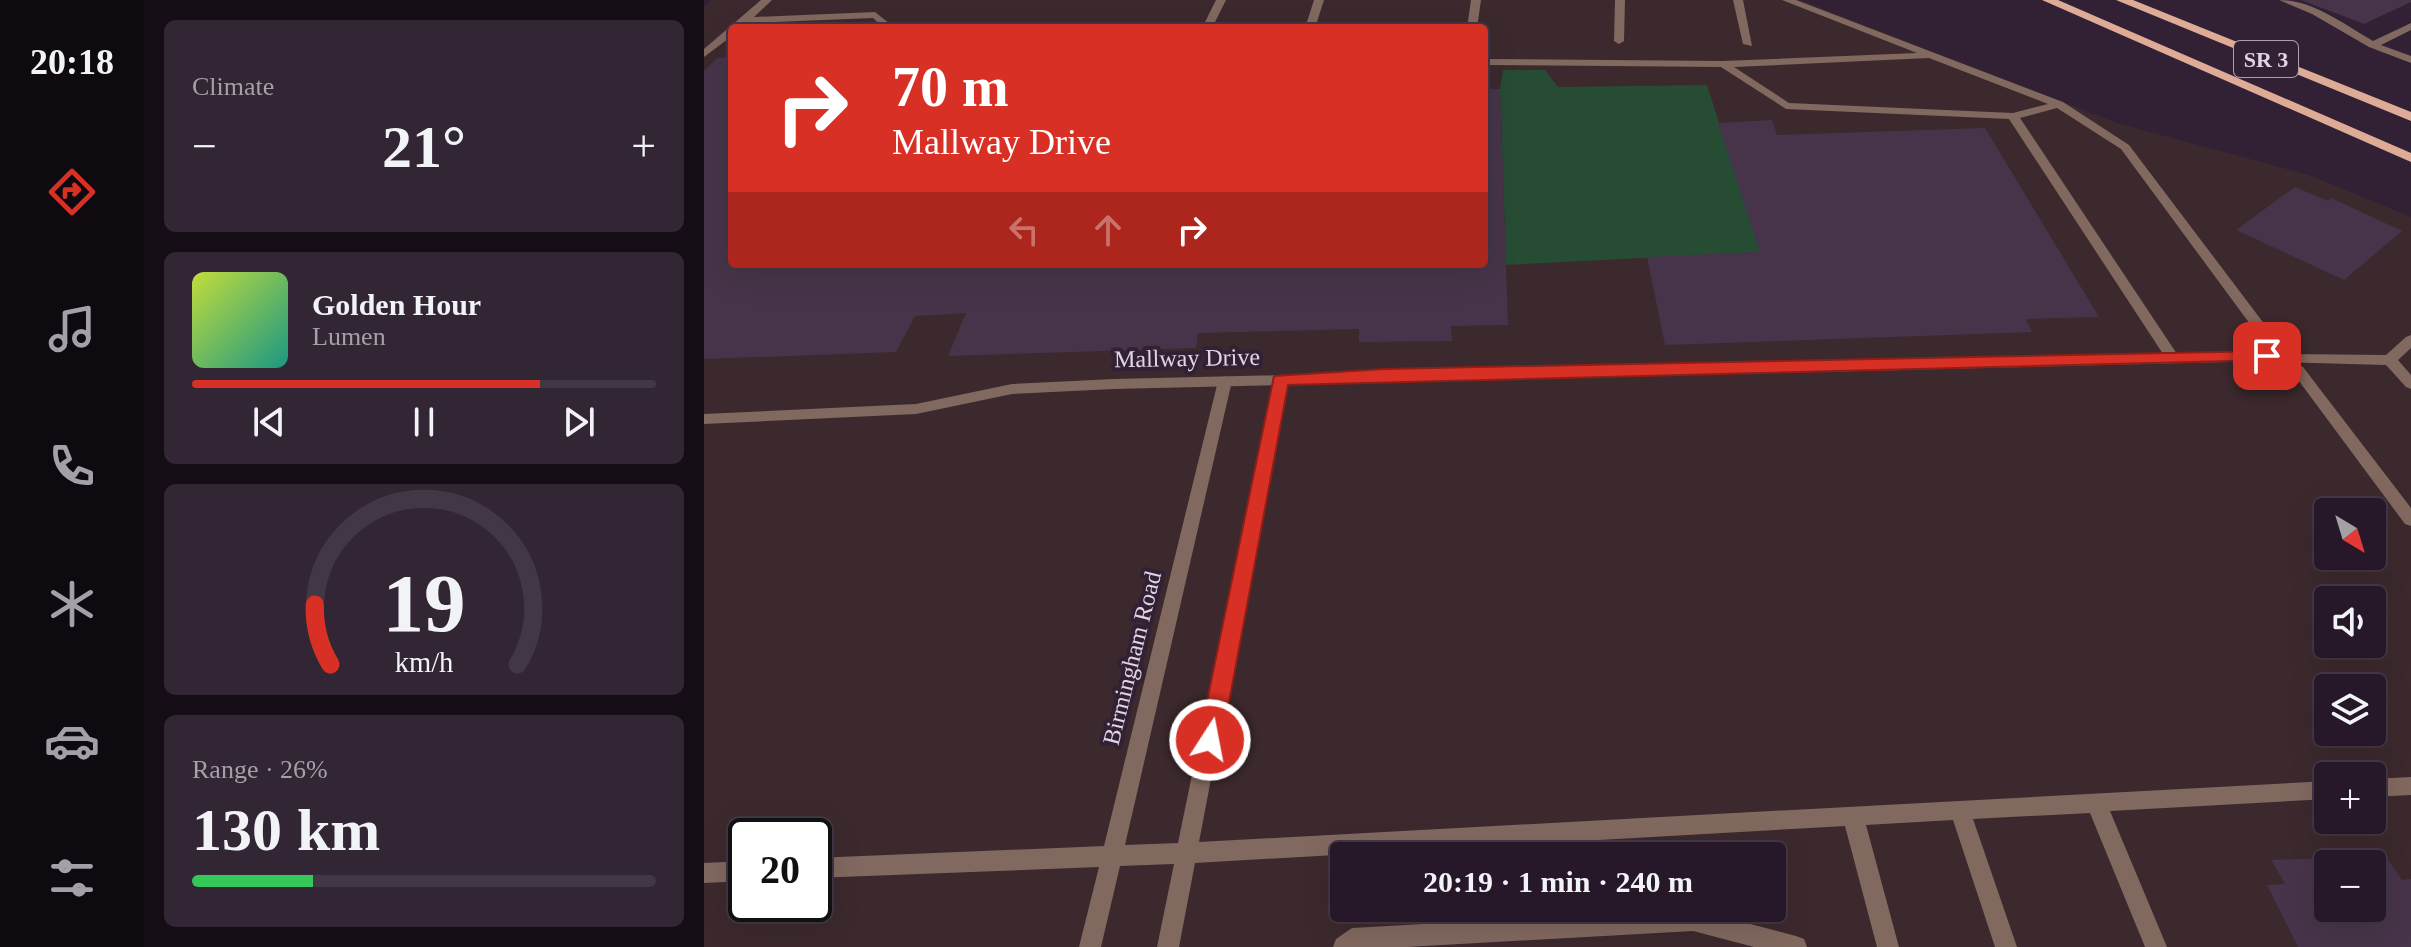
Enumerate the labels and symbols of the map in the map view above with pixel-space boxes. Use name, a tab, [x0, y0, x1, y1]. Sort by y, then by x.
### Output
road number: SR 3	[2234, 41, 2298, 77]
pin	[2233, 322, 2301, 390]
street label: Mallway Drive	[1114, 344, 1260, 372]
north arrow	[2314, 498, 2386, 570]
street label: Birmingham Road	[1098, 569, 1166, 747]
position arrow	[1168, 698, 1252, 782]
speed limit sign: 20	[728, 818, 832, 922]

